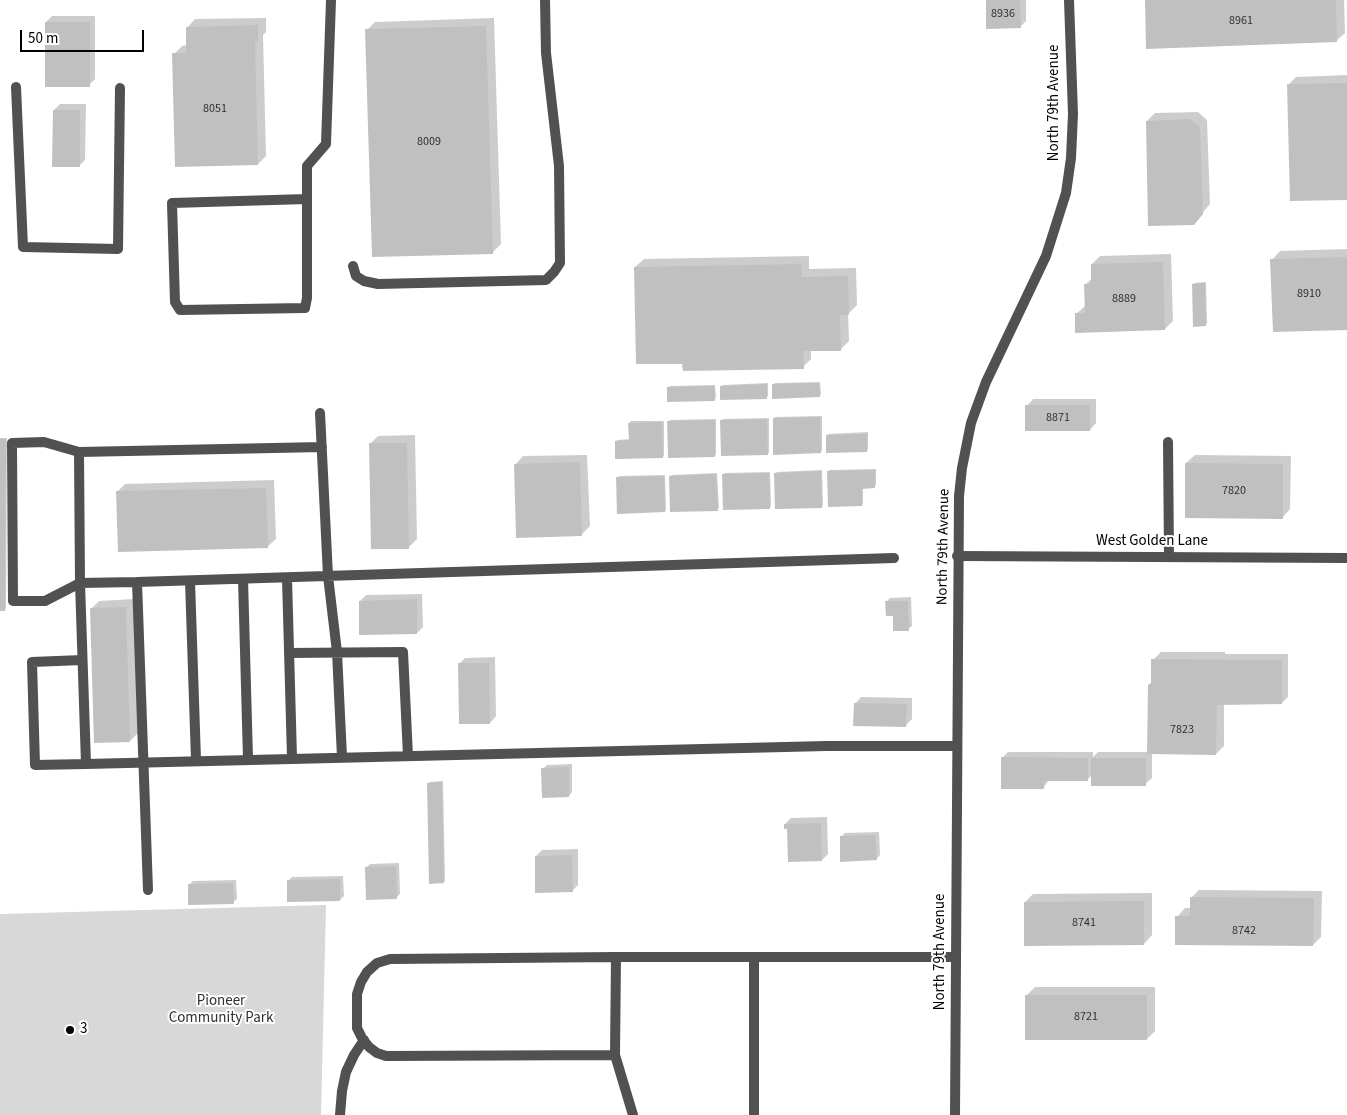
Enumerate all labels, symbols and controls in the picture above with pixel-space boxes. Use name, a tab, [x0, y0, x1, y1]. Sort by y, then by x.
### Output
house number: 8936	[991, 7, 1015, 21]
house number: 8961	[1229, 14, 1253, 28]
scale bar	[22, 20, 146, 52]
text: 50 m	[28, 28, 58, 49]
street label: North 79th Avenue	[1046, 45, 1064, 161]
house number: 8051	[203, 102, 227, 116]
house number: 8009	[417, 135, 441, 149]
house number: 8910	[1297, 287, 1321, 301]
house number: 8889	[1112, 292, 1136, 306]
house number: 8871	[1046, 411, 1070, 425]
house number: 7820	[1222, 484, 1246, 498]
street label: North 79th Avenue	[934, 489, 954, 605]
street label: West Golden Lane	[1096, 533, 1208, 551]
house number: 7823	[1170, 723, 1194, 737]
street label: North 79th Avenue	[932, 894, 950, 1010]
house number: 8741	[1072, 916, 1096, 930]
house number: 8742	[1232, 924, 1256, 938]
park label: Pioneer Community Park	[169, 993, 273, 1028]
house number: 8721	[1074, 1010, 1098, 1024]
place label: 3	[80, 1021, 87, 1039]
marker: 3	[64, 1024, 76, 1036]

